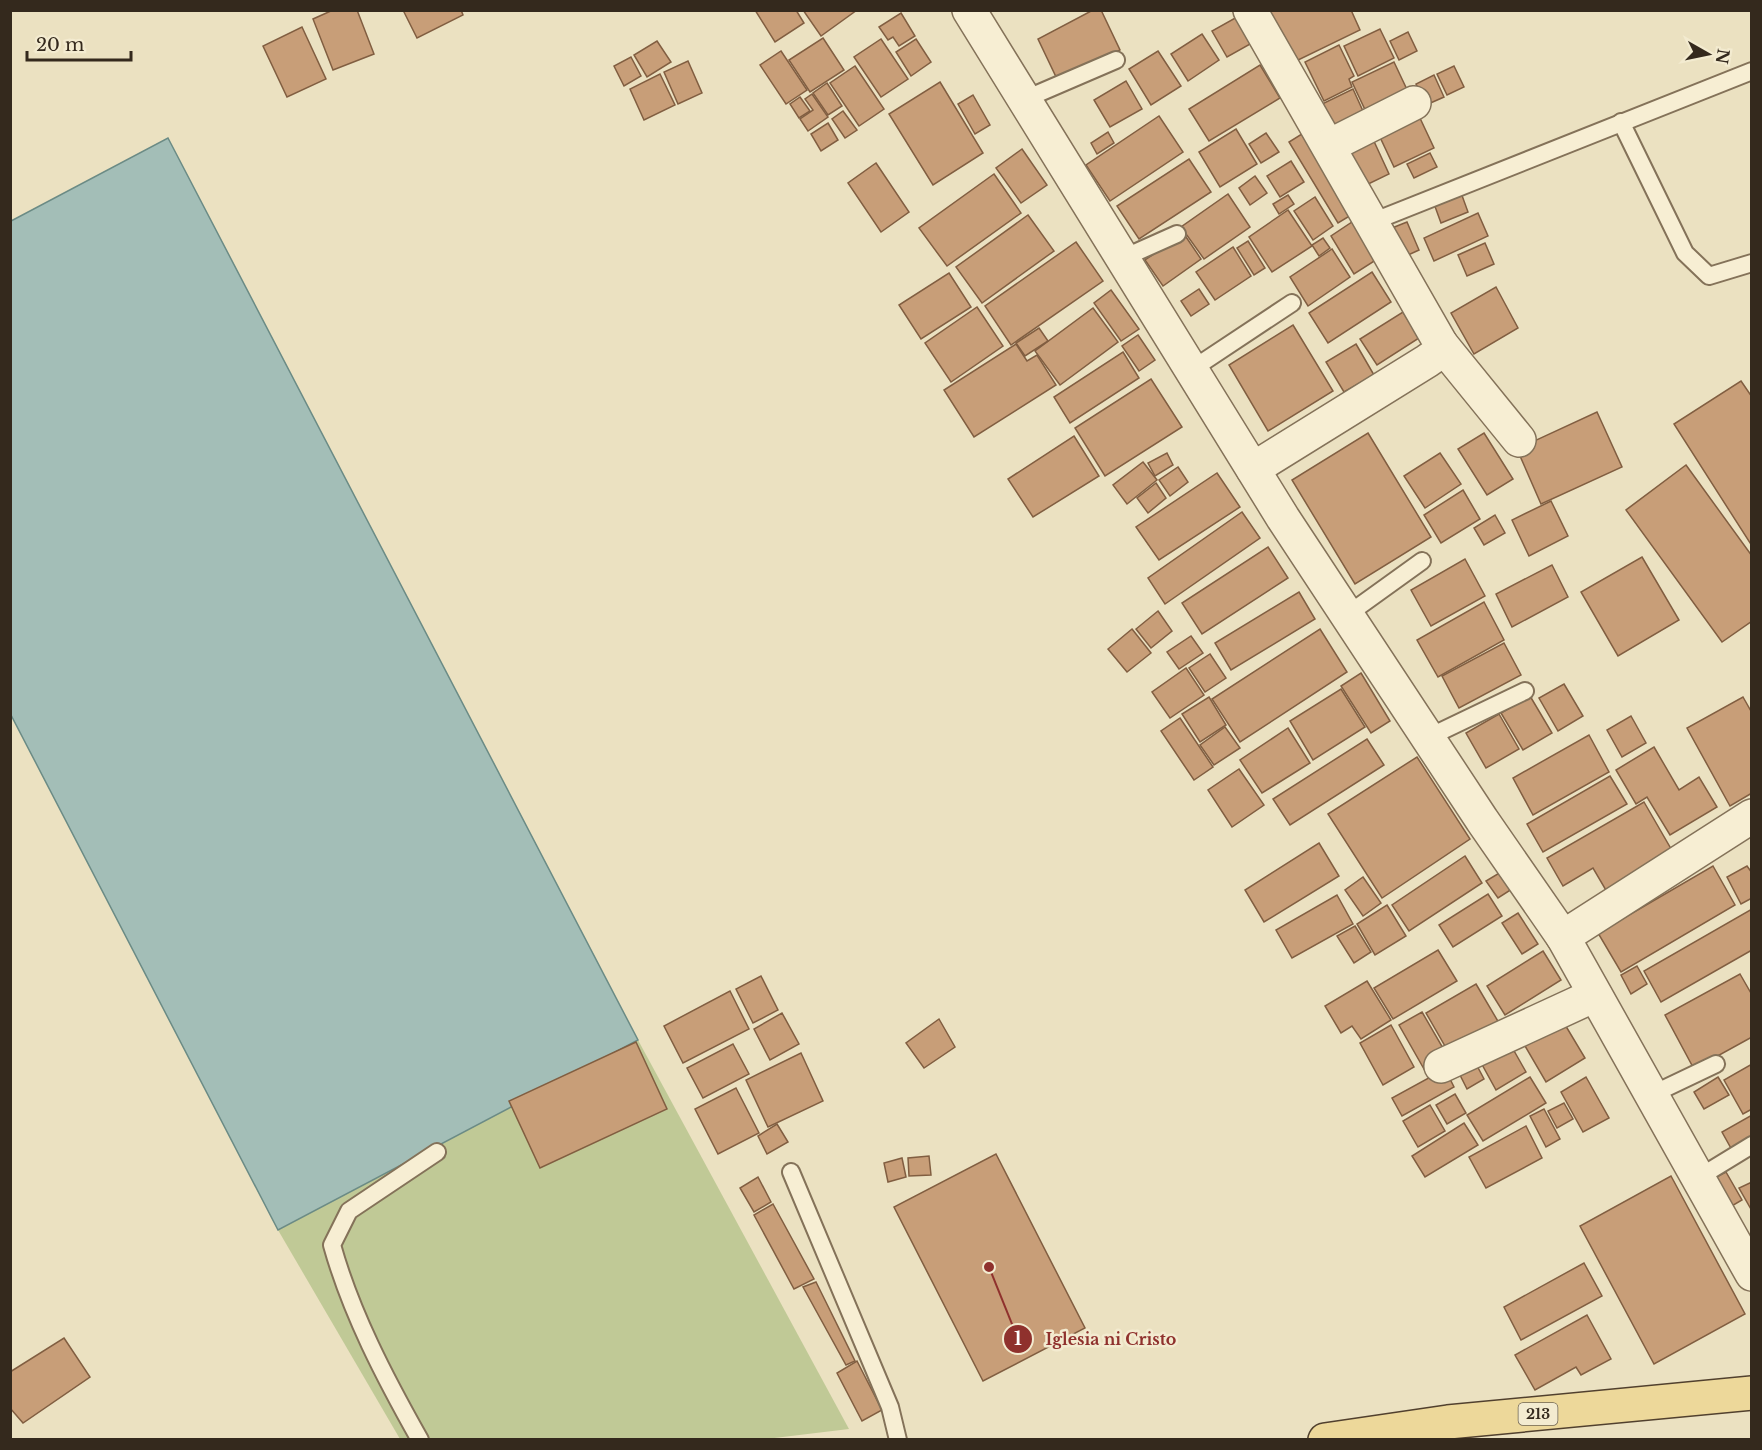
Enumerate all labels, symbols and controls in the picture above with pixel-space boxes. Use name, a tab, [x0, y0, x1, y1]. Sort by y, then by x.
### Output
scale bar	[27, 24, 130, 62]
north arrow	[1678, 24, 1738, 84]
text: 20 m	[36, 34, 84, 56]
text: N	[1712, 47, 1734, 65]
callout: Iglesia ni Cristo	[1003, 1322, 1188, 1356]
text: 1	[1014, 1328, 1022, 1350]
text: Iglesia ni Cristo	[1046, 1329, 1176, 1349]
road number: 213	[1518, 1403, 1558, 1425]

